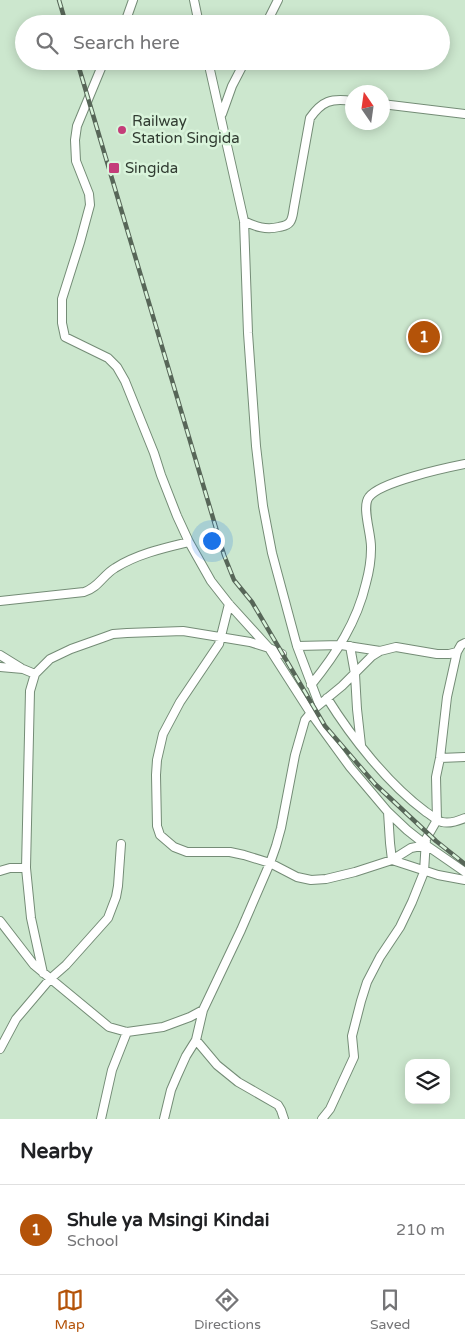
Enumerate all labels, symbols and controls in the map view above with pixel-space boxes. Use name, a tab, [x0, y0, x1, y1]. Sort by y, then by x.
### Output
search box	[15, 15, 450, 70]
icon: search	[33, 29, 61, 57]
text: Search here	[73, 32, 180, 54]
north arrow	[345, 85, 390, 130]
place label: Railway Station Singida	[132, 112, 240, 147]
marker: Railway Station Singida	[116, 124, 128, 136]
place label: Singida	[125, 159, 178, 177]
marker: Singida	[107, 161, 121, 175]
pin: 1	[408, 318, 440, 356]
your location	[199, 528, 225, 554]
map controls	[405, 1059, 450, 1104]
button: layers	[405, 1059, 450, 1104]
text: Nearby	[20, 1139, 93, 1164]
text: Shule ya Msingi Kindai	[67, 1209, 269, 1231]
text: 1	[31, 1220, 41, 1240]
text: 210 m	[396, 1220, 445, 1240]
text: School	[67, 1231, 119, 1251]
tab: Map	[55, 1286, 85, 1333]
tab: Directions	[194, 1286, 261, 1333]
tab: Saved	[370, 1286, 410, 1333]

